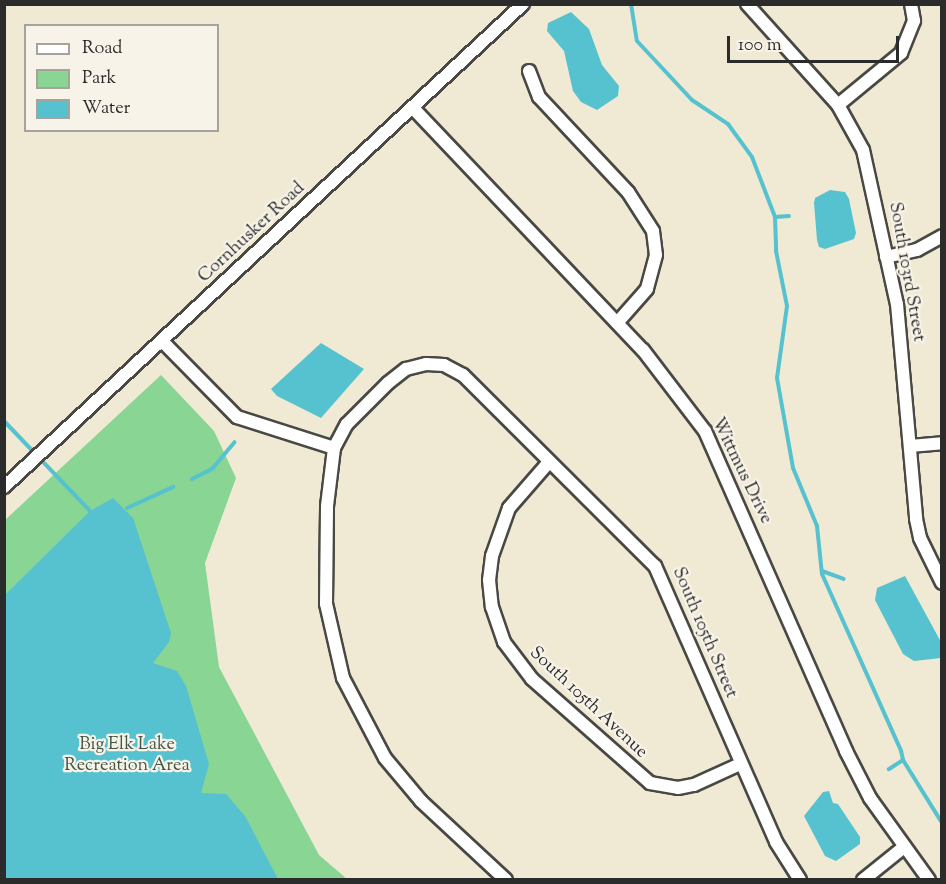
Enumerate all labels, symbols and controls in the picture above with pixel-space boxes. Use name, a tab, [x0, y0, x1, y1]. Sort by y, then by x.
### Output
legend	[24, 24, 219, 132]
scale bar	[730, 24, 902, 62]
text: 100 m	[738, 33, 782, 59]
text: Road	[82, 36, 122, 62]
text: Park	[82, 66, 116, 92]
text: Water	[82, 96, 130, 122]
street label: Cornhusker Road	[194, 178, 310, 288]
street label: South 103rd Street	[883, 201, 929, 343]
street label: Wittmus Drive	[706, 414, 776, 528]
street label: South 105th Street	[667, 564, 741, 702]
street label: South 105th Avenue	[524, 643, 652, 763]
park label: Big Elk Lake Recreation Area	[64, 735, 190, 777]

